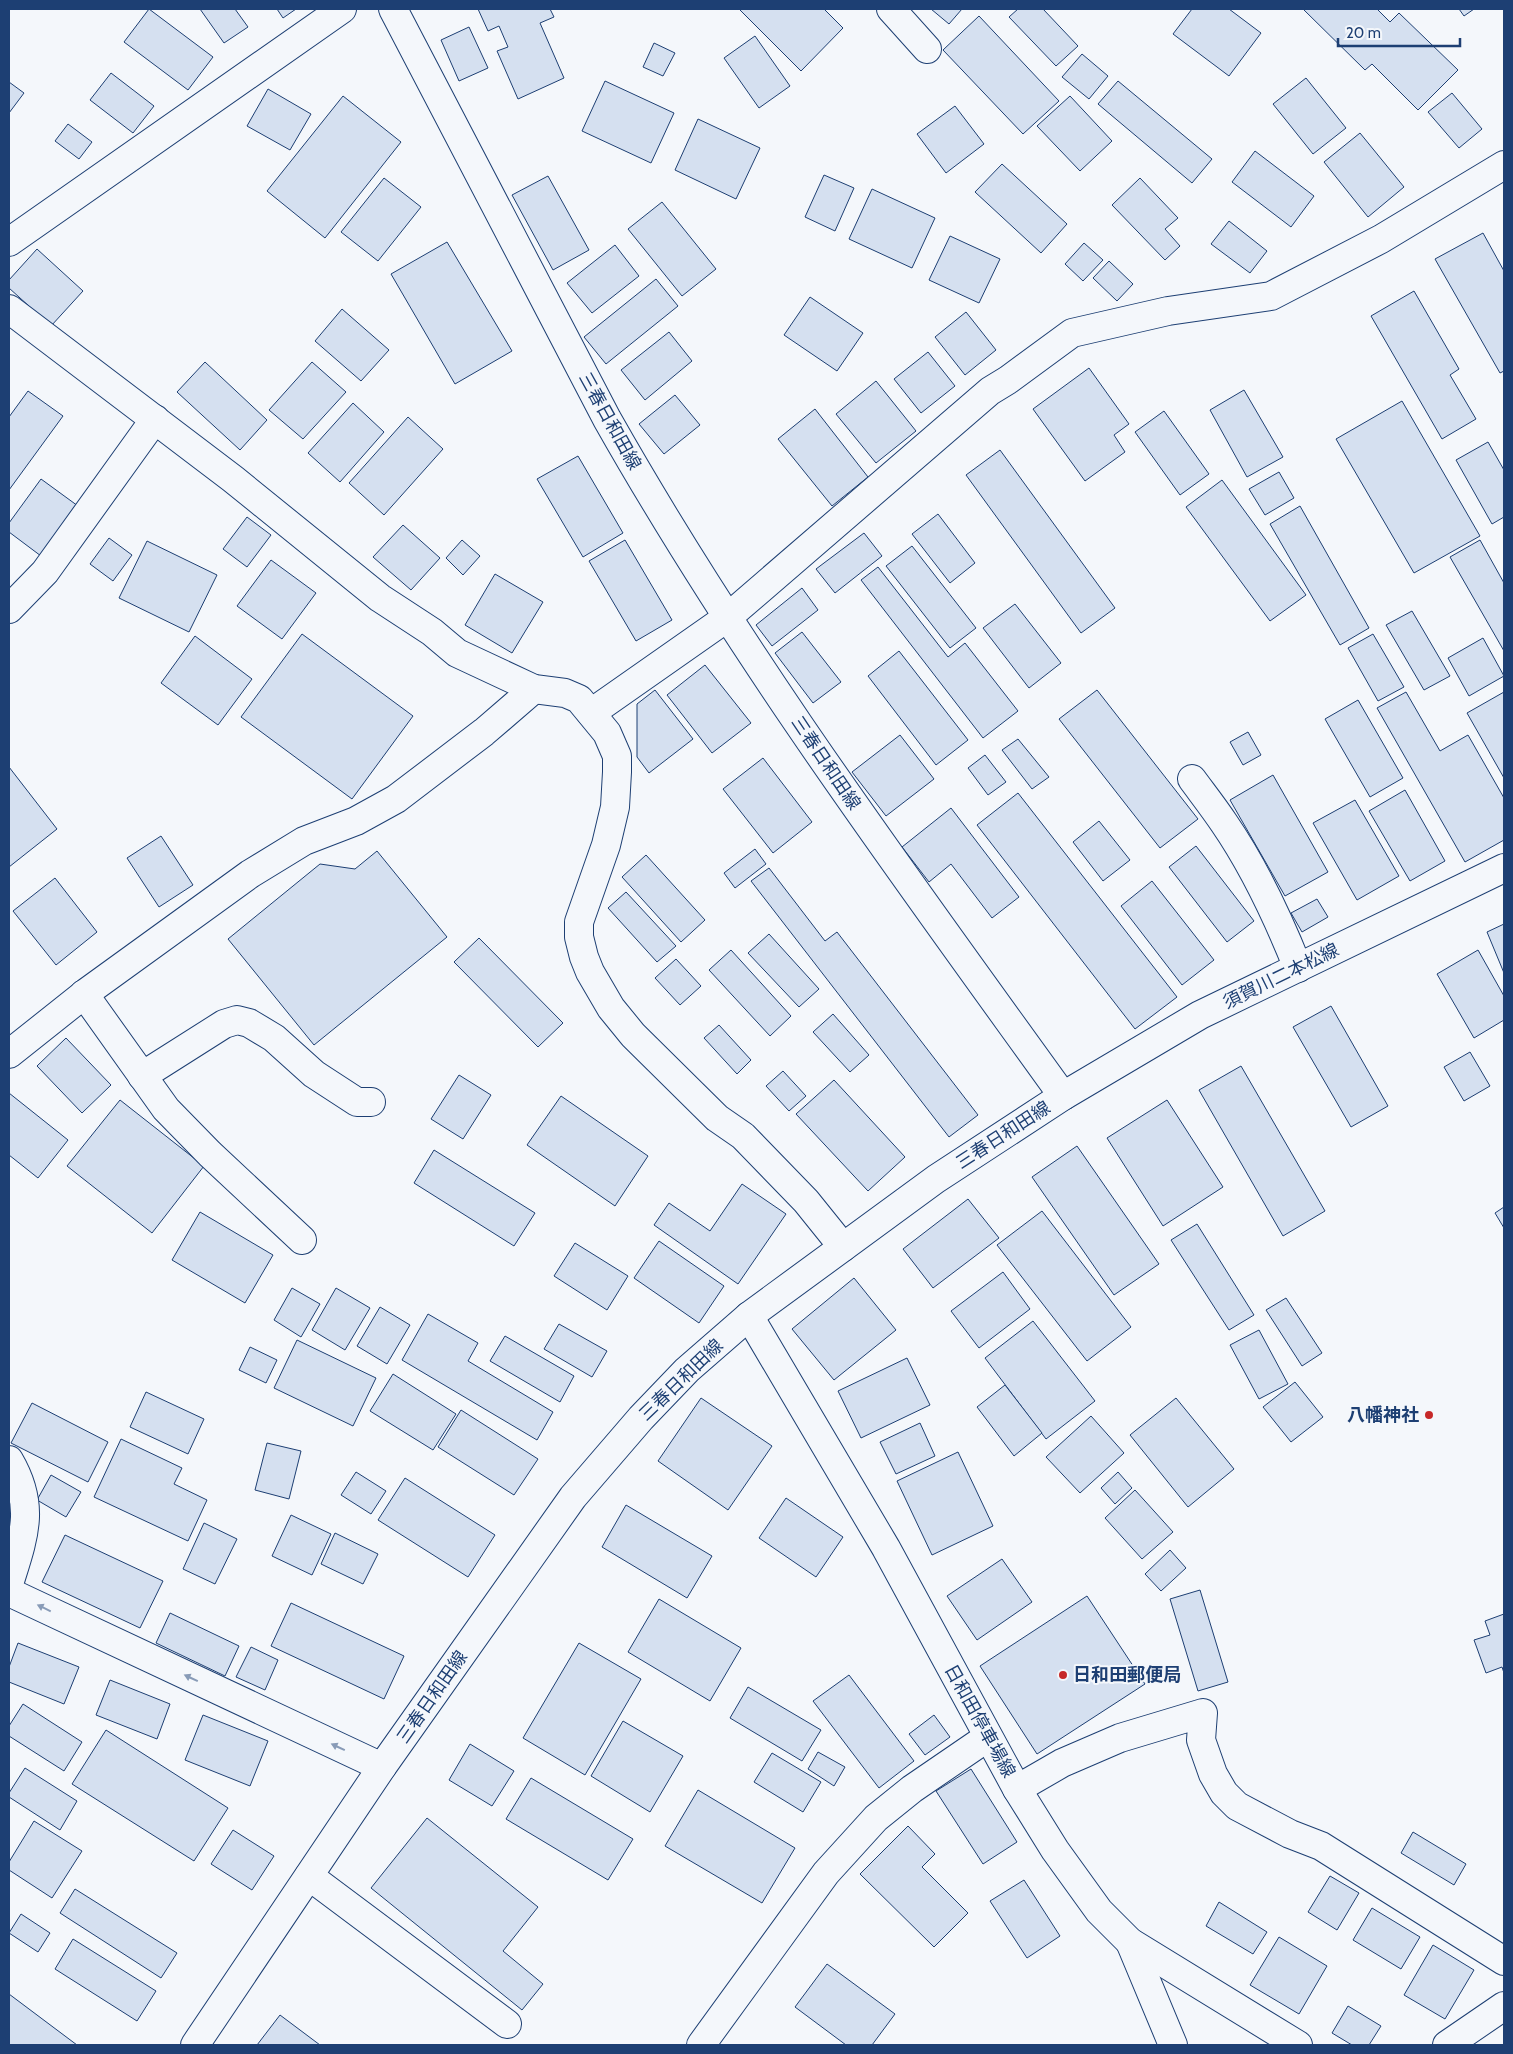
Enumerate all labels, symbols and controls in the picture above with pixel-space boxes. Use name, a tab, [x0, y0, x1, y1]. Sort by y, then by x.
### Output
scale bar	[1338, 15, 1460, 47]
text: 20 m	[1346, 24, 1381, 42]
street label: 三春日和田線	[574, 368, 646, 474]
street label: 三春日和田線	[787, 712, 865, 814]
street label: 須賀川二本松線	[1220, 938, 1342, 1014]
street label: 三春日和田線	[952, 1096, 1054, 1174]
street label: 三春日和田線	[635, 1335, 727, 1425]
place label: 八幡神社	[1347, 1404, 1419, 1426]
marker: 八幡神社	[1423, 1409, 1435, 1421]
one-way arrow	[37, 1604, 51, 1612]
street label: 三春日和田線	[392, 1646, 472, 1748]
street label: 日和田停車場線	[940, 1661, 1020, 1781]
place label: 日和田郵便局	[1073, 1664, 1181, 1686]
marker: 日和田郵便局	[1057, 1669, 1069, 1681]
one-way arrow	[184, 1674, 198, 1682]
one-way arrow	[331, 1742, 345, 1750]

